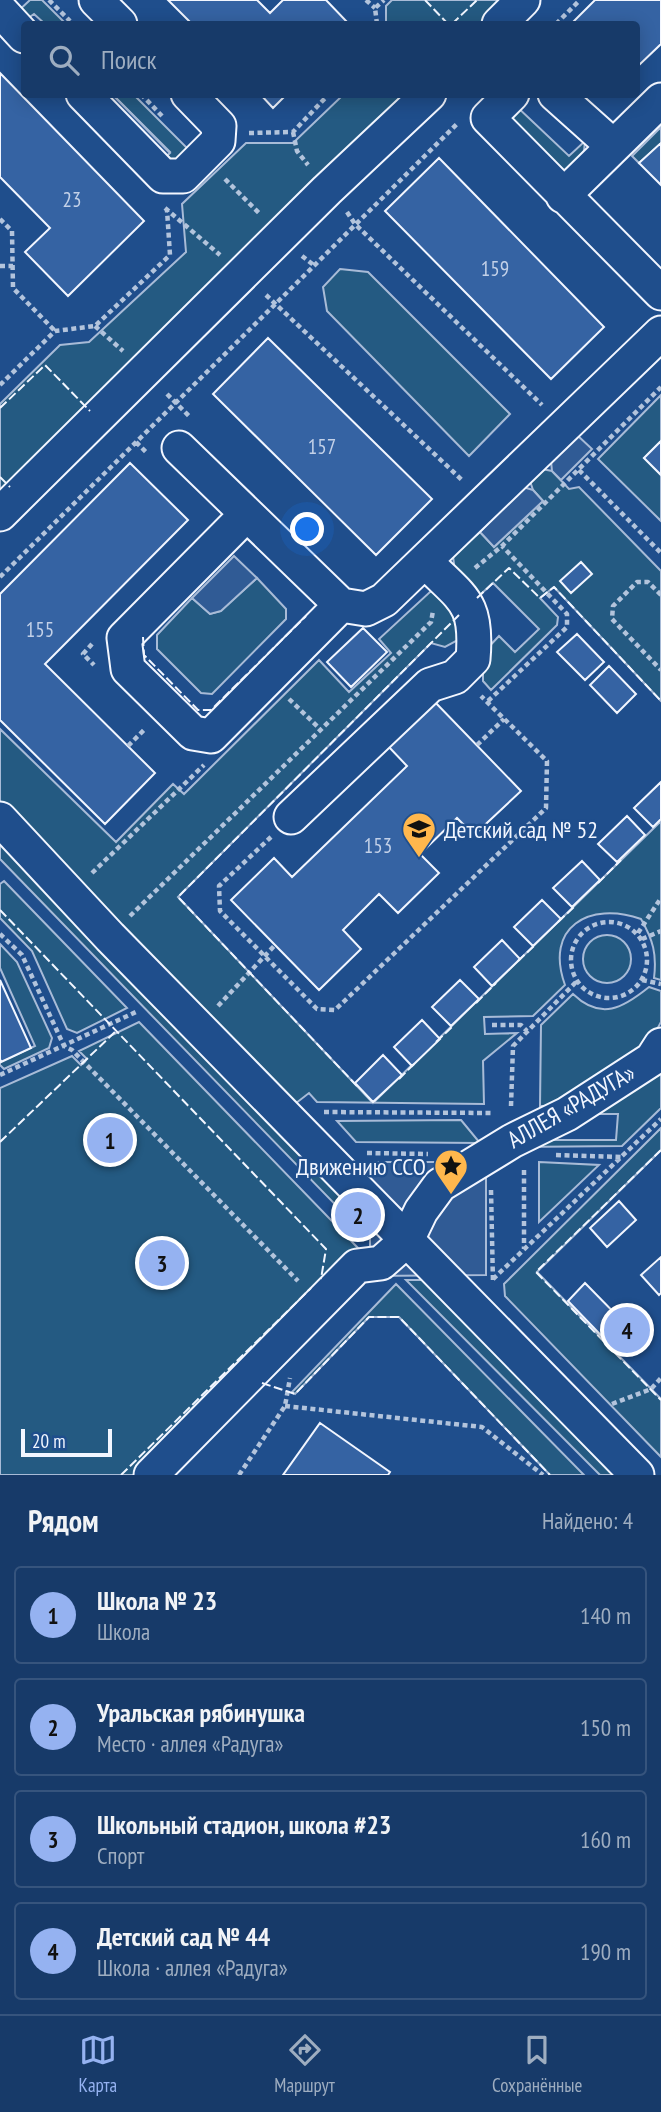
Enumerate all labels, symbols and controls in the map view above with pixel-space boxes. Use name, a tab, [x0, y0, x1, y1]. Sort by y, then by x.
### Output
search box	[21, 21, 640, 98]
icon: search	[45, 41, 83, 79]
text: Поиск	[101, 43, 157, 76]
house number: 23	[63, 186, 81, 213]
house number: 159	[481, 255, 509, 282]
house number: 157	[308, 433, 336, 460]
your location	[290, 512, 324, 546]
house number: 155	[26, 616, 54, 643]
school or university icon: Детский сад № 52	[400, 810, 438, 859]
place label: Детский сад № 52	[444, 814, 598, 845]
house number: 153	[364, 832, 392, 859]
street label: АЛЛЕЯ «РАДУГА»	[501, 1057, 641, 1155]
pin: 1	[87, 1114, 133, 1166]
place icon: Движению ССО	[432, 1147, 470, 1196]
place label: Движению ССО	[296, 1151, 426, 1182]
pin: 2	[335, 1189, 381, 1241]
pin: 3	[139, 1237, 185, 1289]
pin: 4	[604, 1304, 650, 1356]
scale bar	[21, 1426, 112, 1458]
text: 20 m	[32, 1429, 66, 1453]
text: Рядом	[28, 1501, 99, 1540]
text: Найдено: 4	[542, 1506, 633, 1535]
text: Школа № 23	[97, 1584, 217, 1617]
text: 1	[48, 1601, 59, 1630]
text: 140 m	[580, 1601, 631, 1630]
text: Школа	[97, 1617, 150, 1646]
text: Уральская рябинушка	[97, 1696, 305, 1729]
text: 2	[48, 1713, 59, 1742]
text: 150 m	[580, 1713, 631, 1742]
text: Место · аллея «Радуга»	[97, 1729, 283, 1758]
text: Школьный стадион, школа #23	[97, 1808, 391, 1841]
text: 3	[48, 1825, 59, 1854]
text: 160 m	[580, 1825, 631, 1854]
text: Спорт	[97, 1841, 144, 1870]
text: Детский сад № 44	[97, 1920, 270, 1953]
text: 4	[48, 1937, 59, 1966]
text: 190 m	[580, 1937, 631, 1966]
text: Школа · аллея «Радуга»	[97, 1953, 288, 1982]
tab: Карта	[79, 2031, 117, 2097]
tab: Маршрут	[274, 2031, 335, 2097]
tab: Сохранённые	[492, 2031, 582, 2097]

